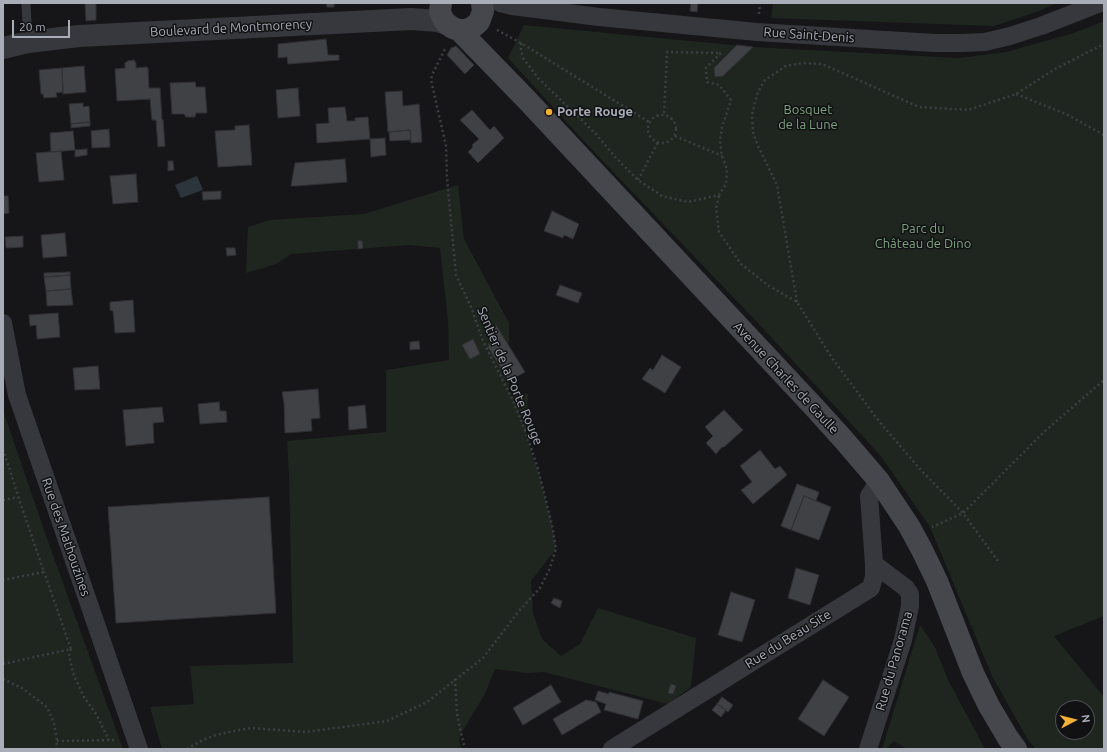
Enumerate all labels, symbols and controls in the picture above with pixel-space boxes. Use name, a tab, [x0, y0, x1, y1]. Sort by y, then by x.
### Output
scale bar	[14, 12, 72, 38]
street label: Boulevard de Montmorency	[150, 16, 312, 40]
text: 20 m	[19, 20, 46, 33]
street label: Rue Saint-Denis	[763, 24, 855, 46]
park label: Bosquet de la Lune	[778, 102, 838, 133]
place label: Porte Rouge	[557, 104, 633, 120]
marker: Porte Rouge	[544, 107, 554, 117]
park label: Parc du Château de Dino	[875, 221, 971, 252]
street label: Sentier de la Porte Rouge	[474, 304, 546, 448]
street label: Avenue Charles de Gaulle	[730, 319, 842, 437]
street label: Rue des Mathouzines	[38, 476, 94, 598]
street label: Rue du Beau Site	[742, 606, 834, 672]
street label: Rue du Panorama	[872, 610, 916, 712]
north arrow	[1055, 700, 1095, 740]
text: N	[1079, 714, 1092, 723]

